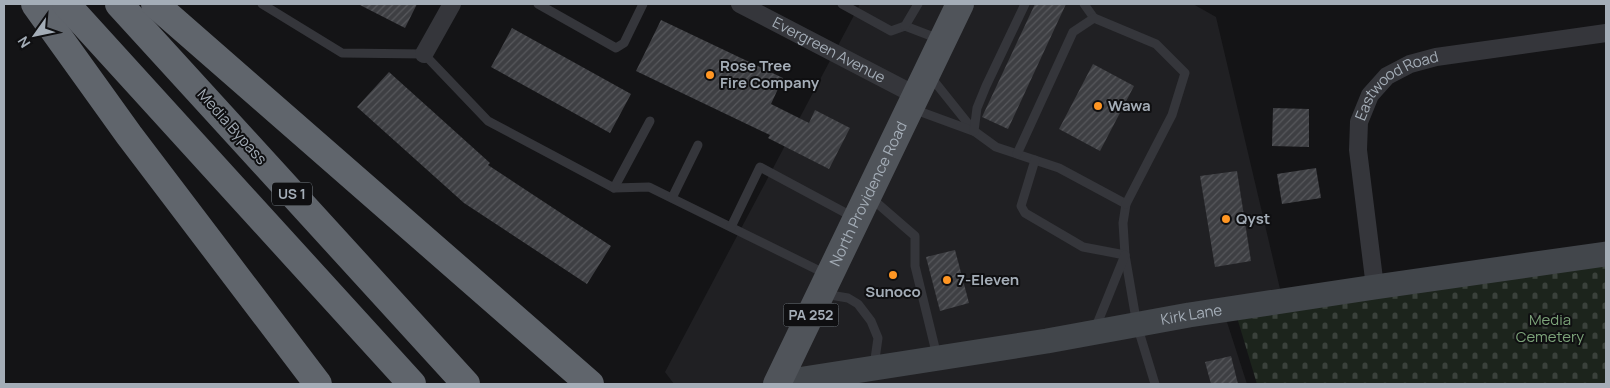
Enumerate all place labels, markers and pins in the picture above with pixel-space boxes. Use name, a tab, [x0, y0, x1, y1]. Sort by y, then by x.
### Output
place label: Rose Tree Fire Company	[720, 55, 820, 93]
marker: Rose Tree Fire Company	[704, 69, 716, 81]
place label: Wawa	[1108, 95, 1151, 116]
marker: Wawa	[1092, 100, 1104, 112]
place label: Qyst	[1236, 208, 1270, 229]
marker: Qyst	[1220, 213, 1232, 225]
marker: Sunoco	[887, 269, 899, 281]
place label: 7-Eleven	[957, 269, 1019, 290]
marker: 7-Eleven	[941, 274, 953, 286]
place label: Sunoco	[865, 281, 921, 302]

